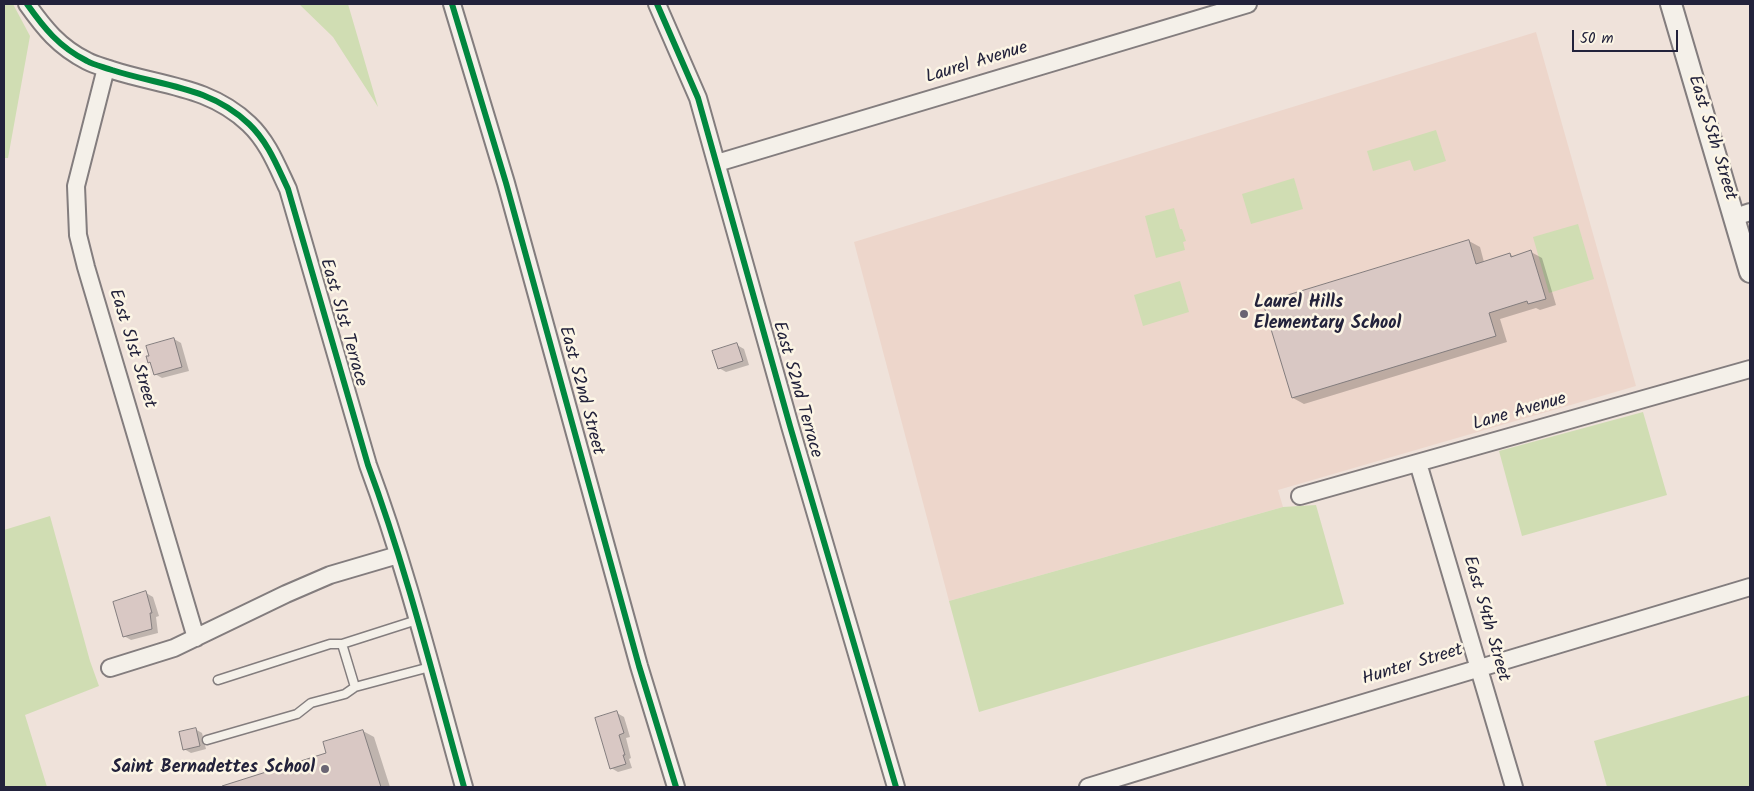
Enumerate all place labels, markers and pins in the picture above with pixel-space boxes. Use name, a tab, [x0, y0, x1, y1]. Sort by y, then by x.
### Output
place label: Laurel Hills Elementary School	[1254, 293, 1401, 336]
marker: Laurel Hills Elementary School	[1238, 308, 1250, 320]
place label: Saint Bernadettes School	[112, 758, 315, 780]
marker: Saint Bernadettes School	[319, 763, 331, 775]

